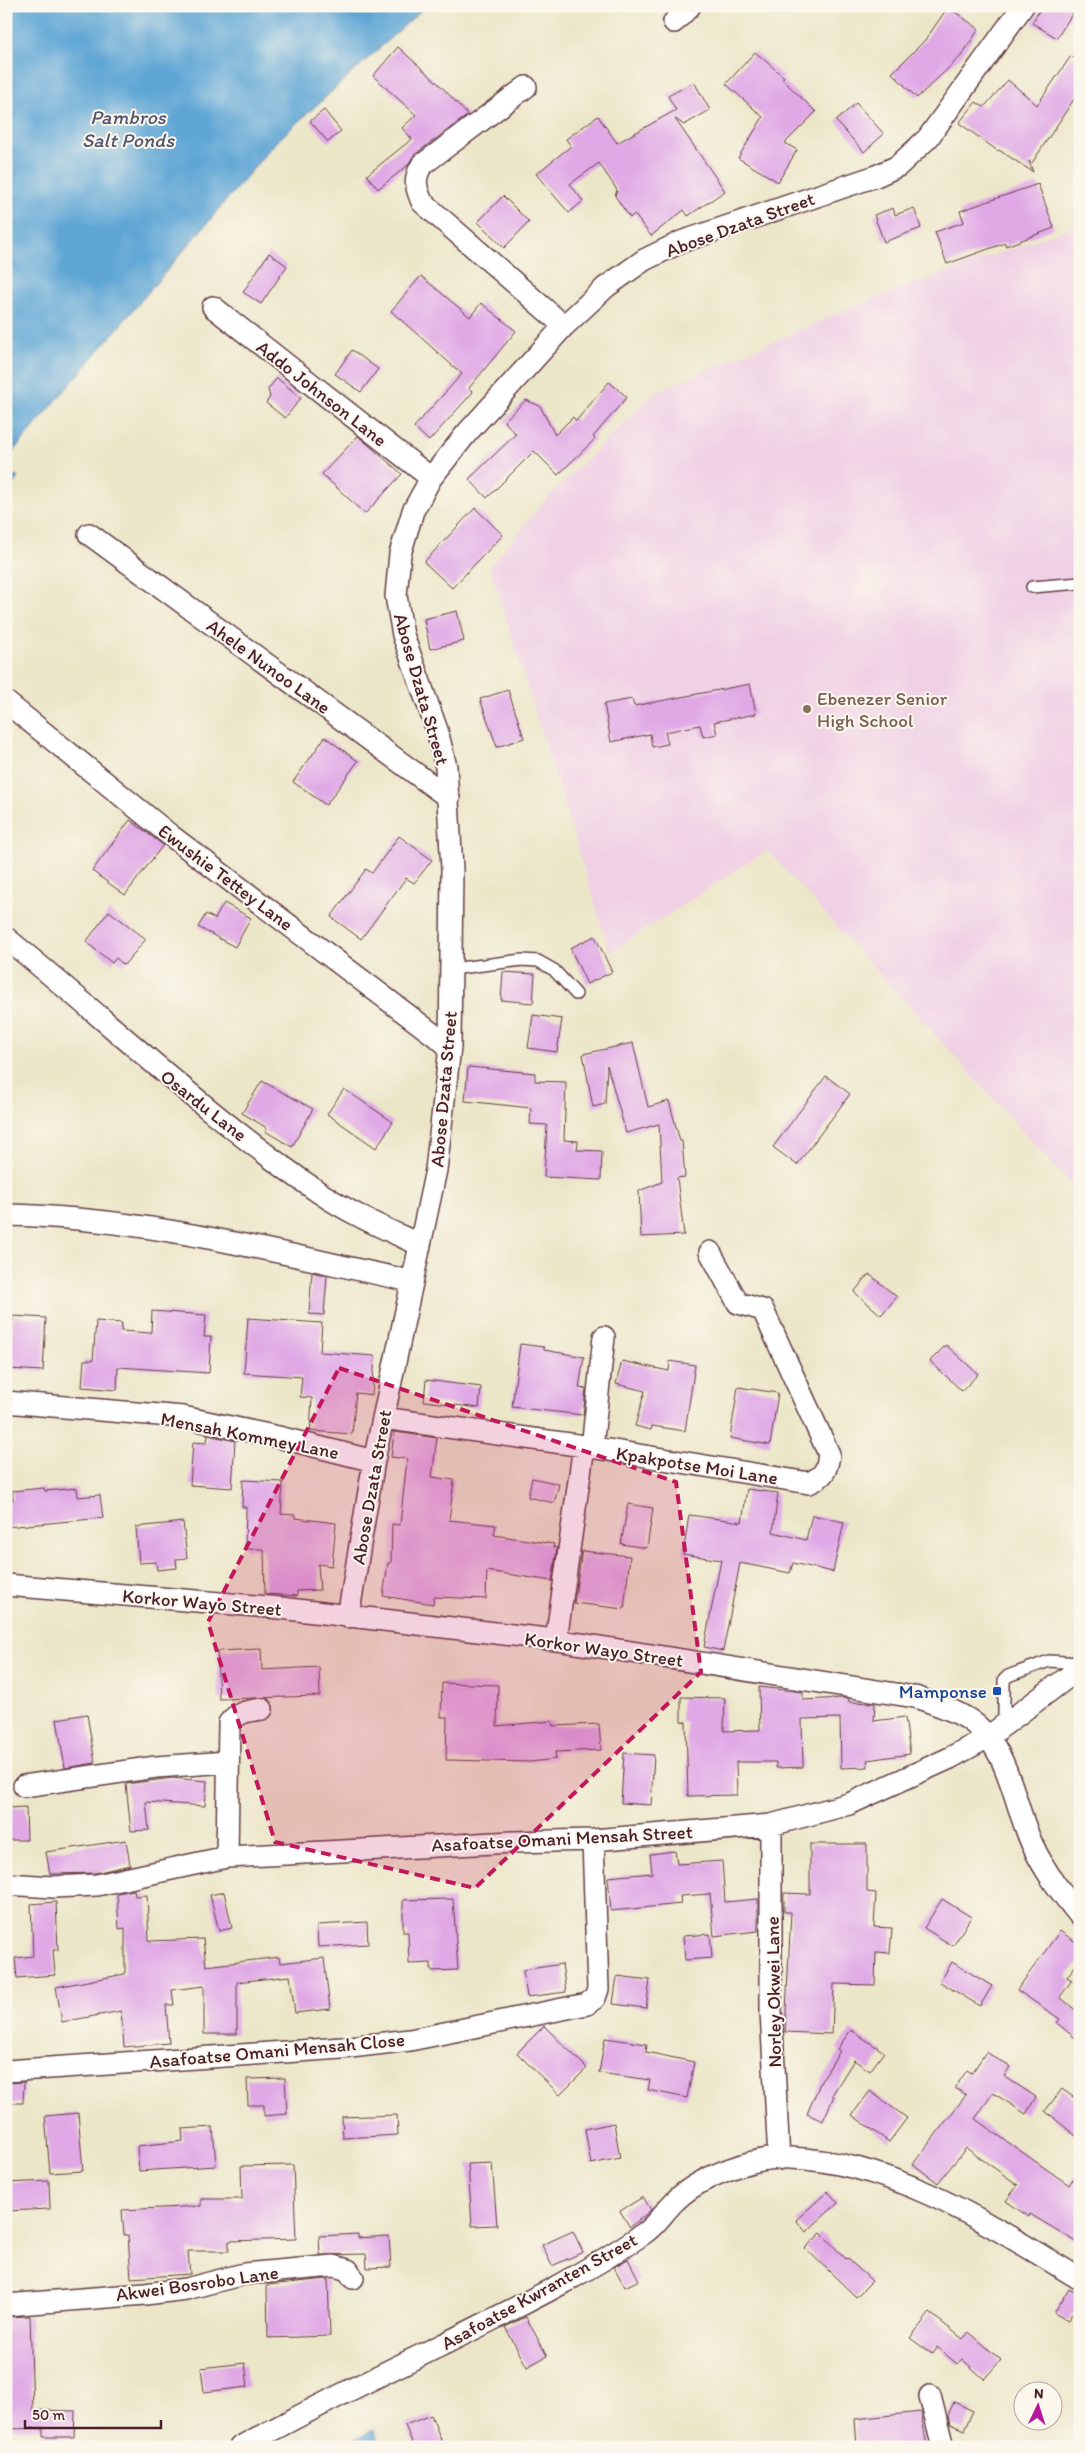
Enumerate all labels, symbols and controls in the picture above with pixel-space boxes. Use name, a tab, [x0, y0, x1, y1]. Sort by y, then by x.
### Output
water label: Pambros Salt Ponds	[82, 105, 175, 152]
street label: Abose Dzata Street	[663, 187, 818, 262]
street label: Addo Johnson Lane	[252, 335, 391, 451]
street label: Abose Dzata Street	[389, 611, 454, 768]
street label: Ahele Nunoo Lane	[202, 614, 335, 719]
place label: Ebenezer Senior High School	[817, 687, 948, 732]
marker: Ebenezer Senior High School	[801, 703, 813, 715]
street label: Ewushie Tettey Lane	[154, 819, 298, 936]
street label: Abose Dzata Street	[425, 1010, 462, 1168]
street label: Osardu Lane	[156, 1064, 252, 1146]
street label: Mensah Kommey Lane	[159, 1407, 341, 1464]
street label: Abose Dzata Street	[347, 1408, 396, 1566]
street label: Kpakpotse Moi Lane	[614, 1441, 779, 1490]
street label: Korkor Wayo Street	[121, 1584, 283, 1621]
street label: Korkor Wayo Street	[523, 1627, 685, 1672]
place label: Mamponse	[899, 1680, 987, 1703]
marker: Mamponse	[991, 1685, 1003, 1697]
street label: Asafoatse Omani Mensah Street	[431, 1820, 693, 1857]
street label: Norley Okwei Lane	[761, 1916, 786, 2068]
street label: Asafoatse Omani Mensah Close	[148, 2028, 406, 2073]
street label: Asafoatse Kwranten Street	[437, 2228, 641, 2355]
street label: Akwei Bosrobo Lane	[114, 2261, 280, 2306]
north arrow	[1014, 2380, 1064, 2430]
text: N	[1034, 2385, 1044, 2402]
scale bar	[25, 2398, 161, 2430]
text: 50 m	[32, 2406, 65, 2424]

